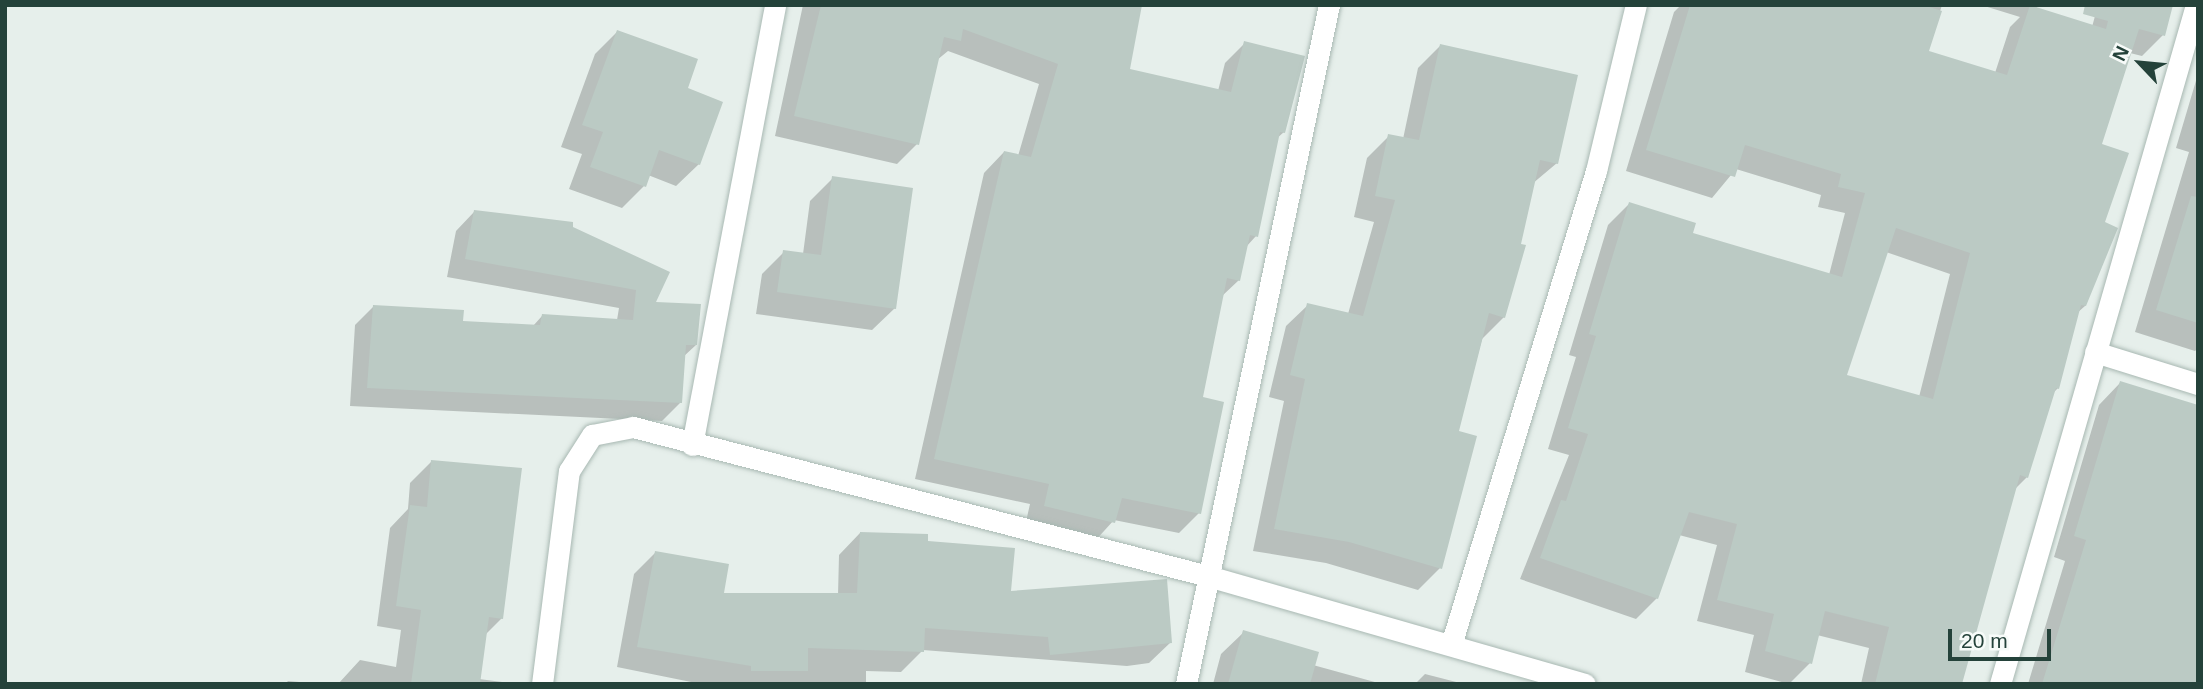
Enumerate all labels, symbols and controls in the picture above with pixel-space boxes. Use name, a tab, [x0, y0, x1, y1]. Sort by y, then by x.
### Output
north arrow	[2105, 28, 2175, 98]
text: N	[2108, 43, 2133, 64]
scale bar	[1951, 616, 2054, 660]
text: 20 m	[1961, 629, 2008, 652]

